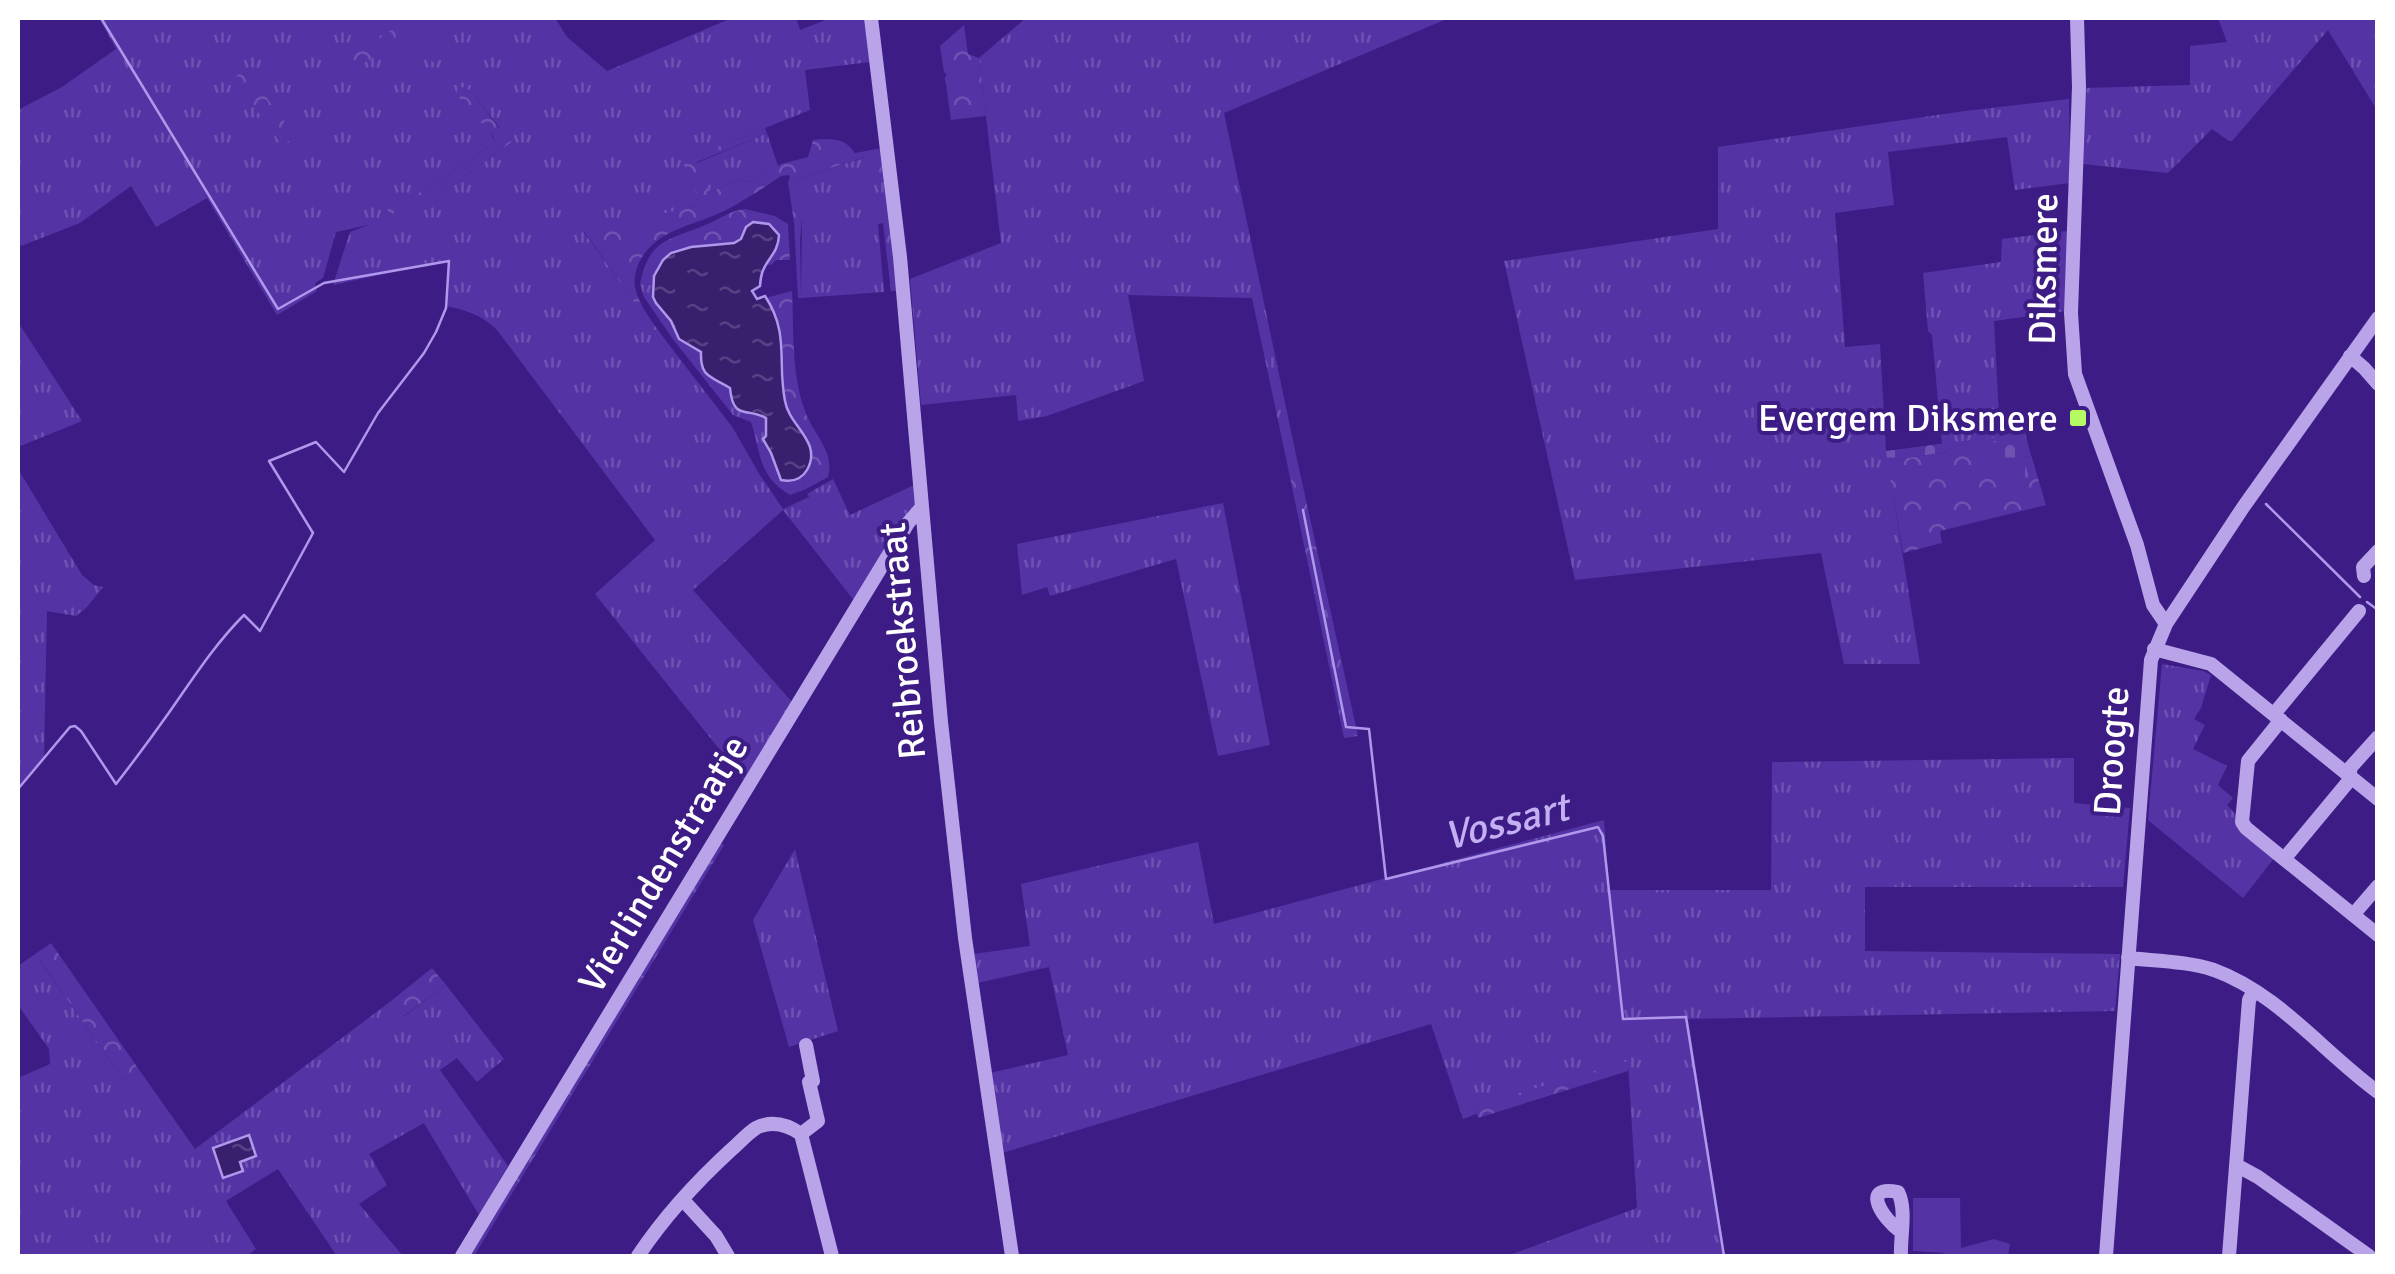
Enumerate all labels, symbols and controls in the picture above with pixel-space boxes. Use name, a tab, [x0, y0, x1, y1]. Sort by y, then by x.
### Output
street label: Diksmere	[2019, 193, 2068, 346]
place label: Evergem Diksmere	[1758, 395, 2058, 442]
marker: Evergem Diksmere	[2067, 407, 2089, 429]
street label: Reibroekstraat	[869, 520, 936, 761]
street label: Droogte	[2084, 685, 2139, 817]
street label: Vierlindenstraatje	[568, 727, 759, 1001]
water label: Vossart	[1439, 781, 1578, 862]

